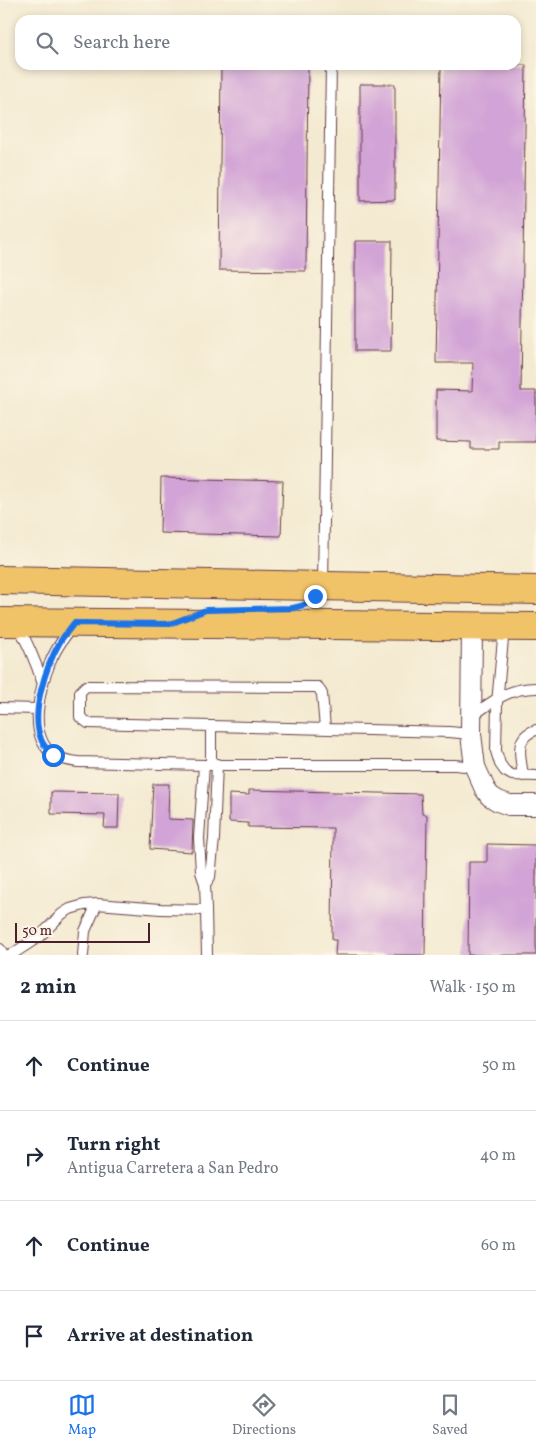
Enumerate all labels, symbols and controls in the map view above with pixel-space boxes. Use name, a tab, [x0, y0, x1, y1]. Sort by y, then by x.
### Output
search box	[15, 15, 521, 70]
icon: search	[33, 29, 61, 57]
text: Search here	[73, 30, 170, 56]
route end	[304, 585, 327, 608]
route start	[42, 744, 65, 767]
scale bar	[15, 920, 150, 943]
text: 50 m	[22, 922, 52, 941]
text: 2 min	[20, 973, 77, 1002]
text: Walk · 150 m	[430, 977, 516, 999]
icon: ahead	[20, 1052, 48, 1080]
text: Continue	[67, 1053, 150, 1079]
text: 50 m	[482, 1055, 516, 1077]
text: Turn right	[67, 1132, 160, 1158]
icon: right	[20, 1142, 48, 1170]
text: 40 m	[480, 1145, 516, 1167]
text: Antigua Carretera a San Pedro	[67, 1158, 278, 1180]
icon: ahead	[20, 1232, 48, 1260]
text: Continue	[67, 1233, 150, 1259]
text: 60 m	[481, 1235, 516, 1257]
icon: arrive	[20, 1322, 48, 1350]
text: Arrive at destination	[67, 1323, 253, 1349]
tab: Map	[68, 1391, 96, 1440]
tab: Directions	[232, 1391, 296, 1440]
tab: Saved	[432, 1391, 468, 1440]

